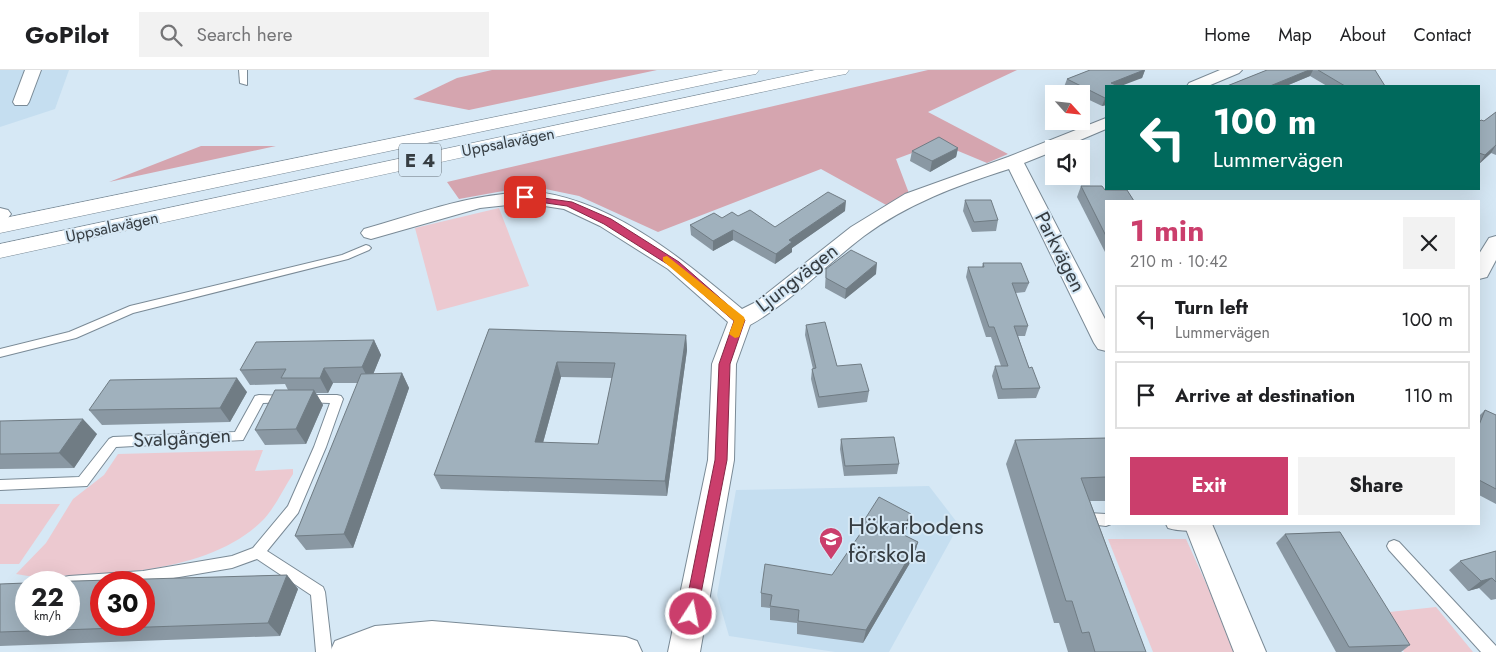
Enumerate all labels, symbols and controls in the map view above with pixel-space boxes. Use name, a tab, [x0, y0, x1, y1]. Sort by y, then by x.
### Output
search box	[139, 12, 489, 57]
text: GoPilot	[25, 17, 109, 52]
icon: search	[157, 21, 185, 49]
text: Search here	[197, 21, 293, 48]
text: Home	[1204, 22, 1250, 48]
text: Map	[1278, 22, 1312, 48]
text: About	[1340, 22, 1385, 48]
text: Contact	[1413, 22, 1471, 48]
north arrow	[1045, 85, 1090, 130]
map controls	[1045, 85, 1090, 185]
text: 100 m	[1213, 97, 1316, 147]
icon: left	[1130, 105, 1195, 170]
street label: Uppsalavägen	[460, 122, 556, 162]
button: sound	[1045, 140, 1090, 185]
text: Lummervägen	[1213, 143, 1344, 175]
road number: E 4	[399, 144, 441, 176]
pin	[504, 176, 546, 218]
icon: arrive	[511, 183, 539, 211]
street label: Uppsalavägen	[64, 206, 160, 248]
street label: Parkvägen	[1027, 207, 1093, 297]
text: 1 min	[1130, 209, 1204, 252]
button: close	[1403, 217, 1455, 269]
street label: Ljungvägen	[750, 237, 844, 319]
text: 210 m · 10:42	[1130, 250, 1228, 273]
text: Turn left	[1175, 294, 1248, 321]
icon: left	[1132, 305, 1160, 333]
text: 100 m	[1401, 306, 1453, 333]
text: Lummervägen	[1175, 321, 1270, 344]
icon: arrive	[1132, 381, 1160, 409]
text: Arrive at destination	[1175, 382, 1355, 409]
text: 110 m	[1404, 382, 1453, 409]
street label: Svalgången	[132, 421, 232, 455]
button: Exit	[1130, 457, 1288, 515]
button: Share	[1298, 457, 1455, 515]
place label: Hökarbodens förskola	[848, 508, 984, 571]
school or university icon: Hökarbodens förskola	[818, 526, 844, 560]
speed limit sign: 30	[90, 571, 155, 636]
text: 22	[31, 579, 64, 615]
position arrow	[664, 587, 716, 639]
text: km/h	[34, 607, 61, 625]

